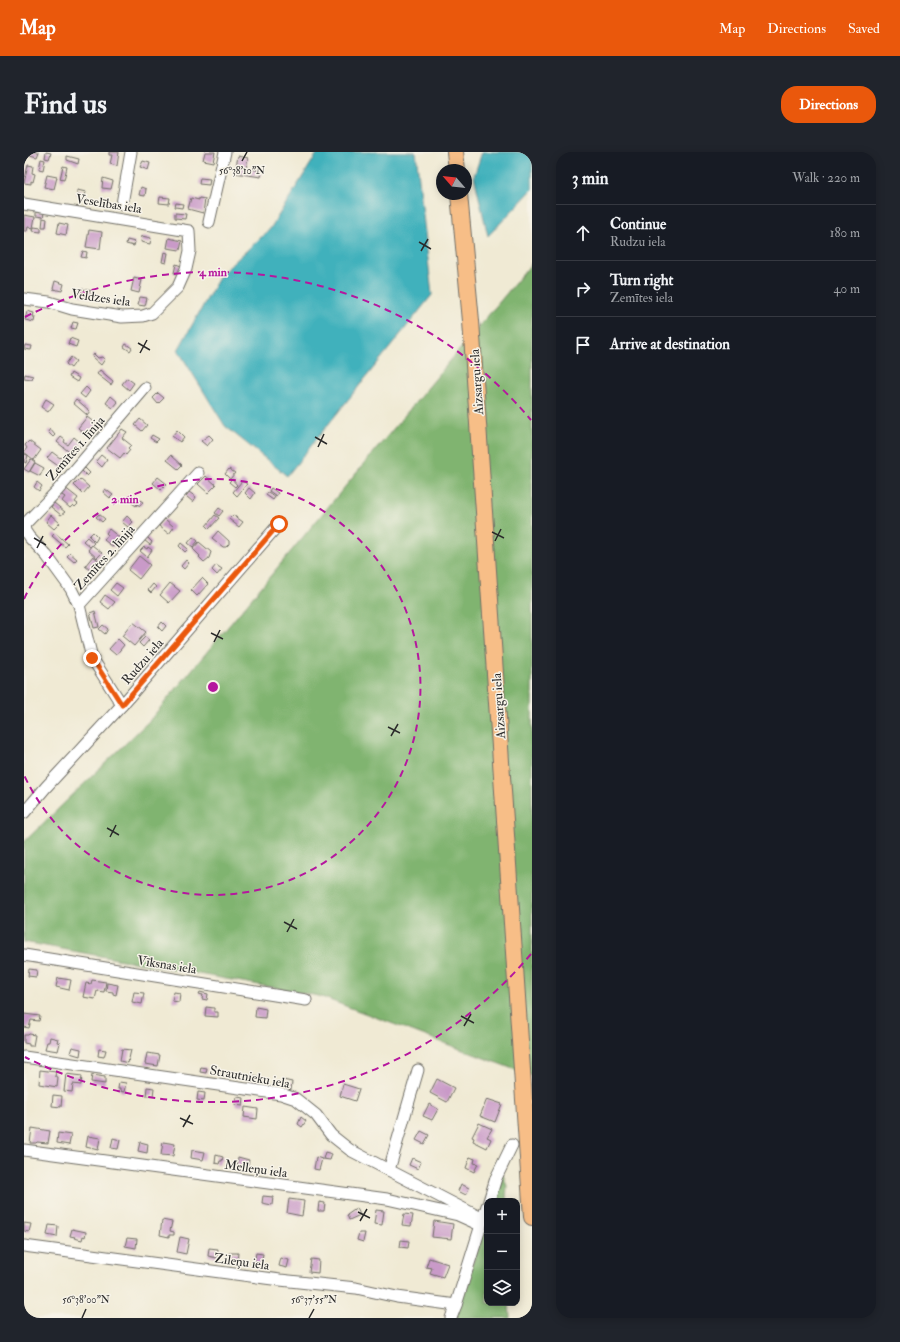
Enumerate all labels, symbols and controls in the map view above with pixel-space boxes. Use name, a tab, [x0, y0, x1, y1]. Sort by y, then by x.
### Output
text: Map	[20, 16, 56, 40]
text: Map	[719, 20, 745, 37]
text: Directions	[767, 20, 826, 37]
text: Saved	[848, 20, 880, 37]
button: Directions	[781, 86, 876, 123]
text: Find us	[24, 87, 107, 122]
north arrow	[436, 164, 472, 200]
text: 56°38'10"N	[219, 165, 265, 177]
text: 3 min	[572, 168, 609, 189]
text: Walk · 220 m	[792, 170, 860, 186]
street label: Veselības iela	[75, 191, 144, 217]
text: Continue	[610, 215, 666, 234]
icon: ahead	[572, 222, 594, 244]
text: 180 m	[830, 225, 860, 241]
text: Rudzu iela	[610, 234, 666, 250]
text: 4 min	[198, 265, 228, 280]
text: Turn right	[610, 271, 673, 290]
icon: right	[572, 278, 594, 300]
text: 40 m	[834, 281, 860, 297]
street label: Veldzes iela	[70, 286, 132, 310]
text: Zemītes iela	[610, 290, 673, 306]
icon: arrive	[572, 334, 594, 356]
text: Arrive at destination	[610, 335, 730, 354]
street label: Aizsargu iela	[467, 348, 487, 416]
street label: Zemītes 1. līnija	[43, 412, 109, 484]
text: 2 min	[111, 492, 139, 507]
route start	[270, 515, 288, 533]
street label: Zemītes 2. līnija	[71, 521, 139, 594]
street label: Rudzu iela	[118, 635, 167, 688]
route end	[83, 649, 101, 667]
street label: Aizsargu iela	[489, 672, 509, 740]
centre of rings	[206, 680, 220, 694]
street label: Vīksnas iela	[136, 952, 198, 978]
street label: Strautnieku iela	[208, 1062, 292, 1092]
street label: Melleņu iela	[223, 1157, 289, 1181]
map controls	[484, 1198, 520, 1306]
button: +	[484, 1198, 520, 1234]
button: −	[484, 1234, 520, 1270]
street label: Zileņu iela	[213, 1250, 271, 1274]
button: layers	[484, 1270, 520, 1306]
text: 56°38'00"N	[62, 1294, 110, 1306]
text: 56°37'55"N	[291, 1294, 337, 1306]

